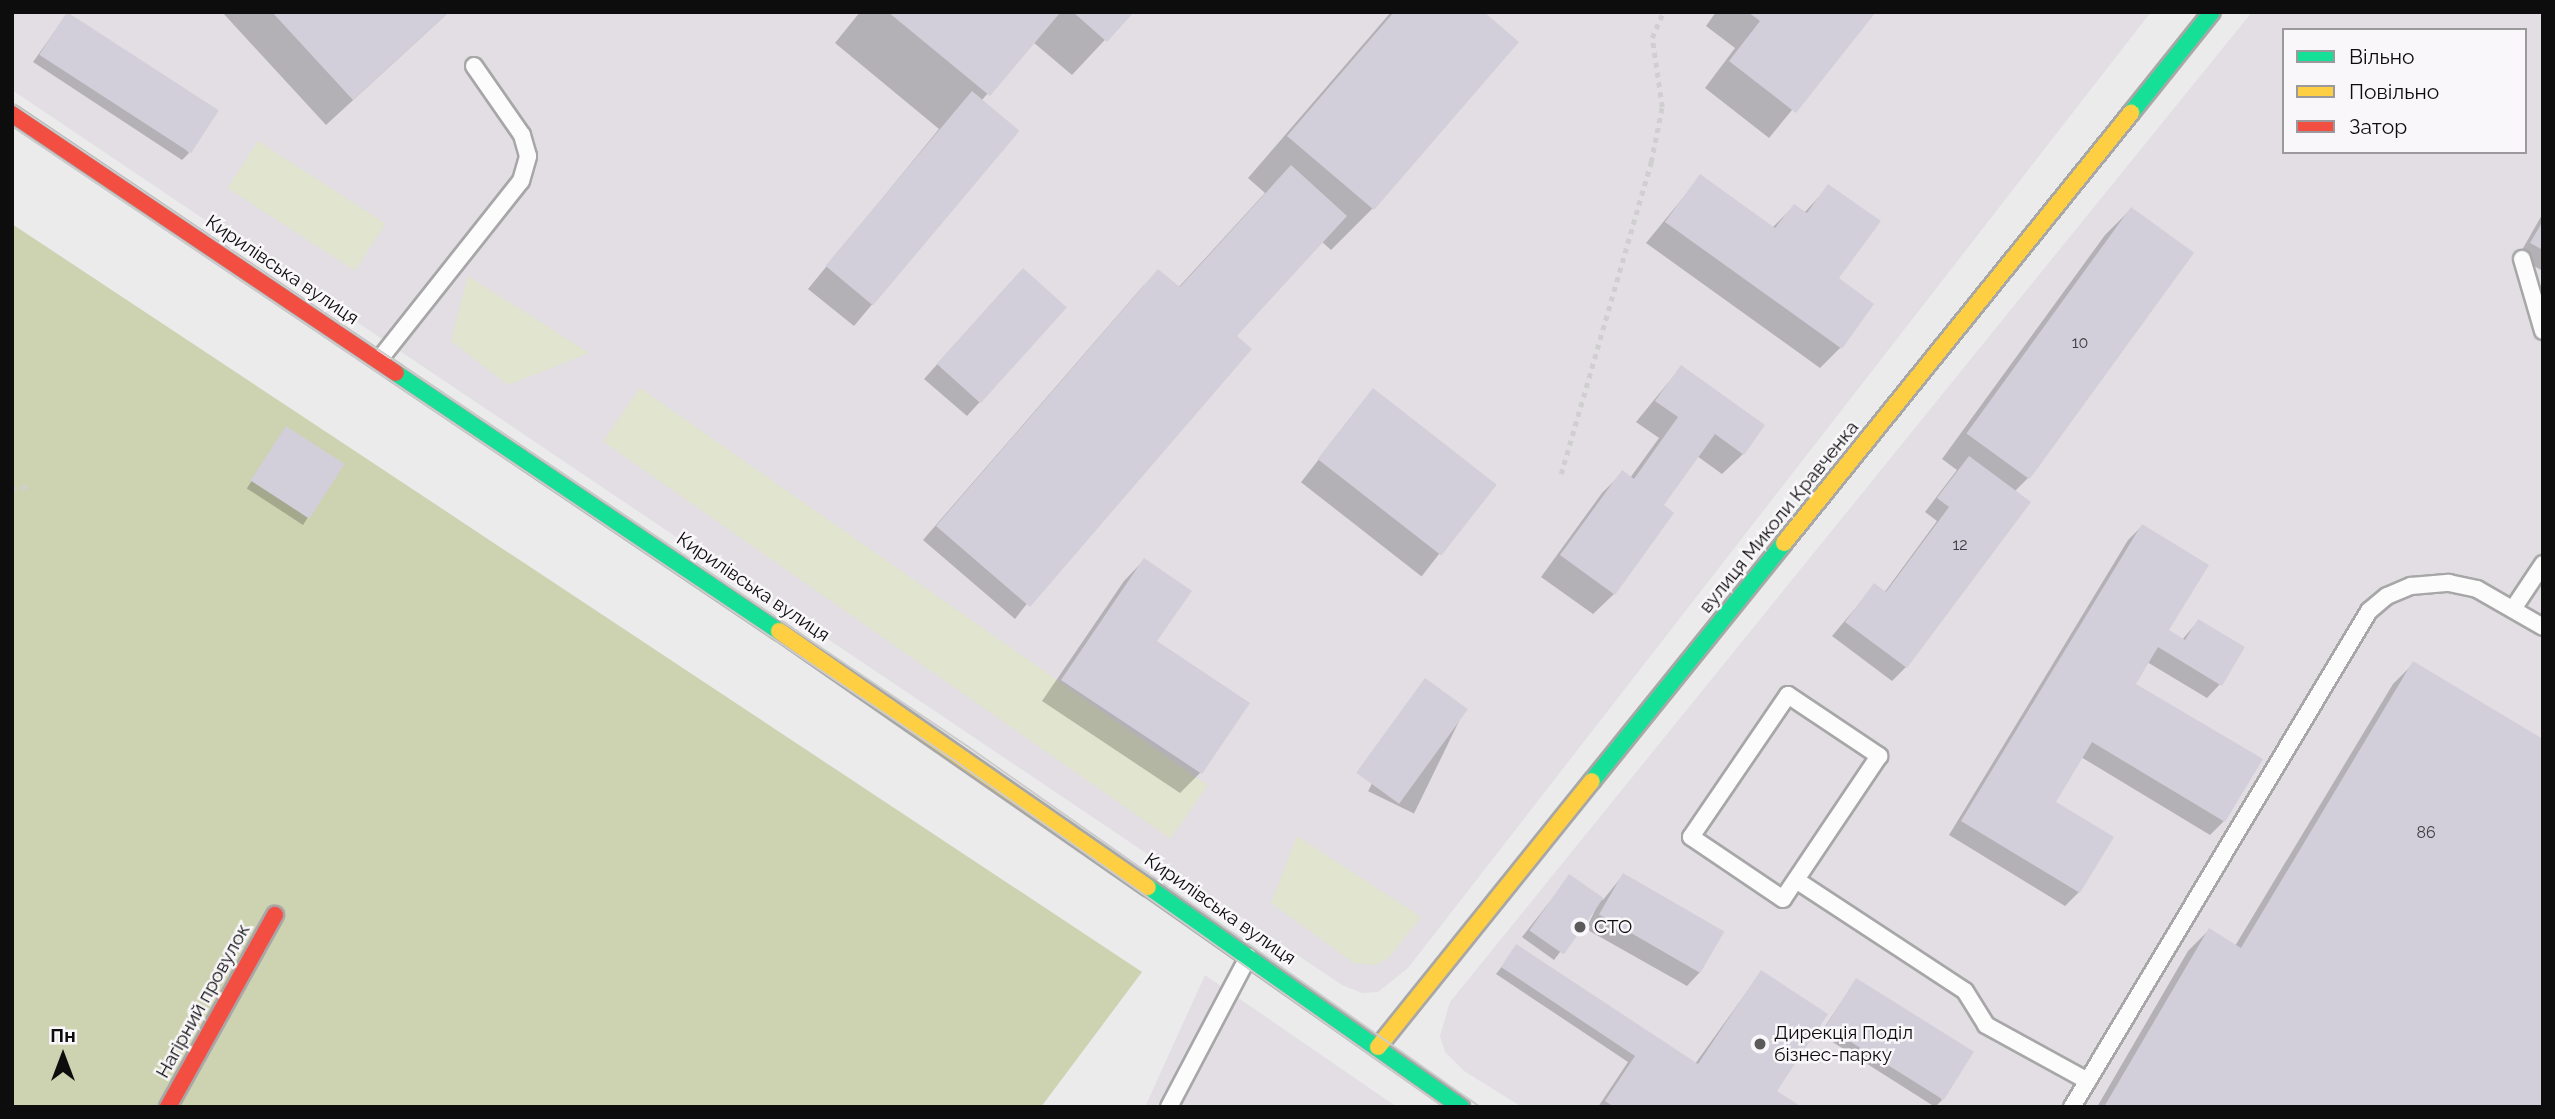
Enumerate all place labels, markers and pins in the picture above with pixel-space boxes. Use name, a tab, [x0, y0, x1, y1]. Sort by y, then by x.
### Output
place label: СТО	[1594, 916, 1632, 938]
marker: СТО	[1572, 919, 1588, 935]
place label: Дирекція Поділ бізнес-парку	[1774, 1022, 1913, 1066]
marker: Дирекція Поділ бізнес-парку	[1752, 1036, 1768, 1052]

